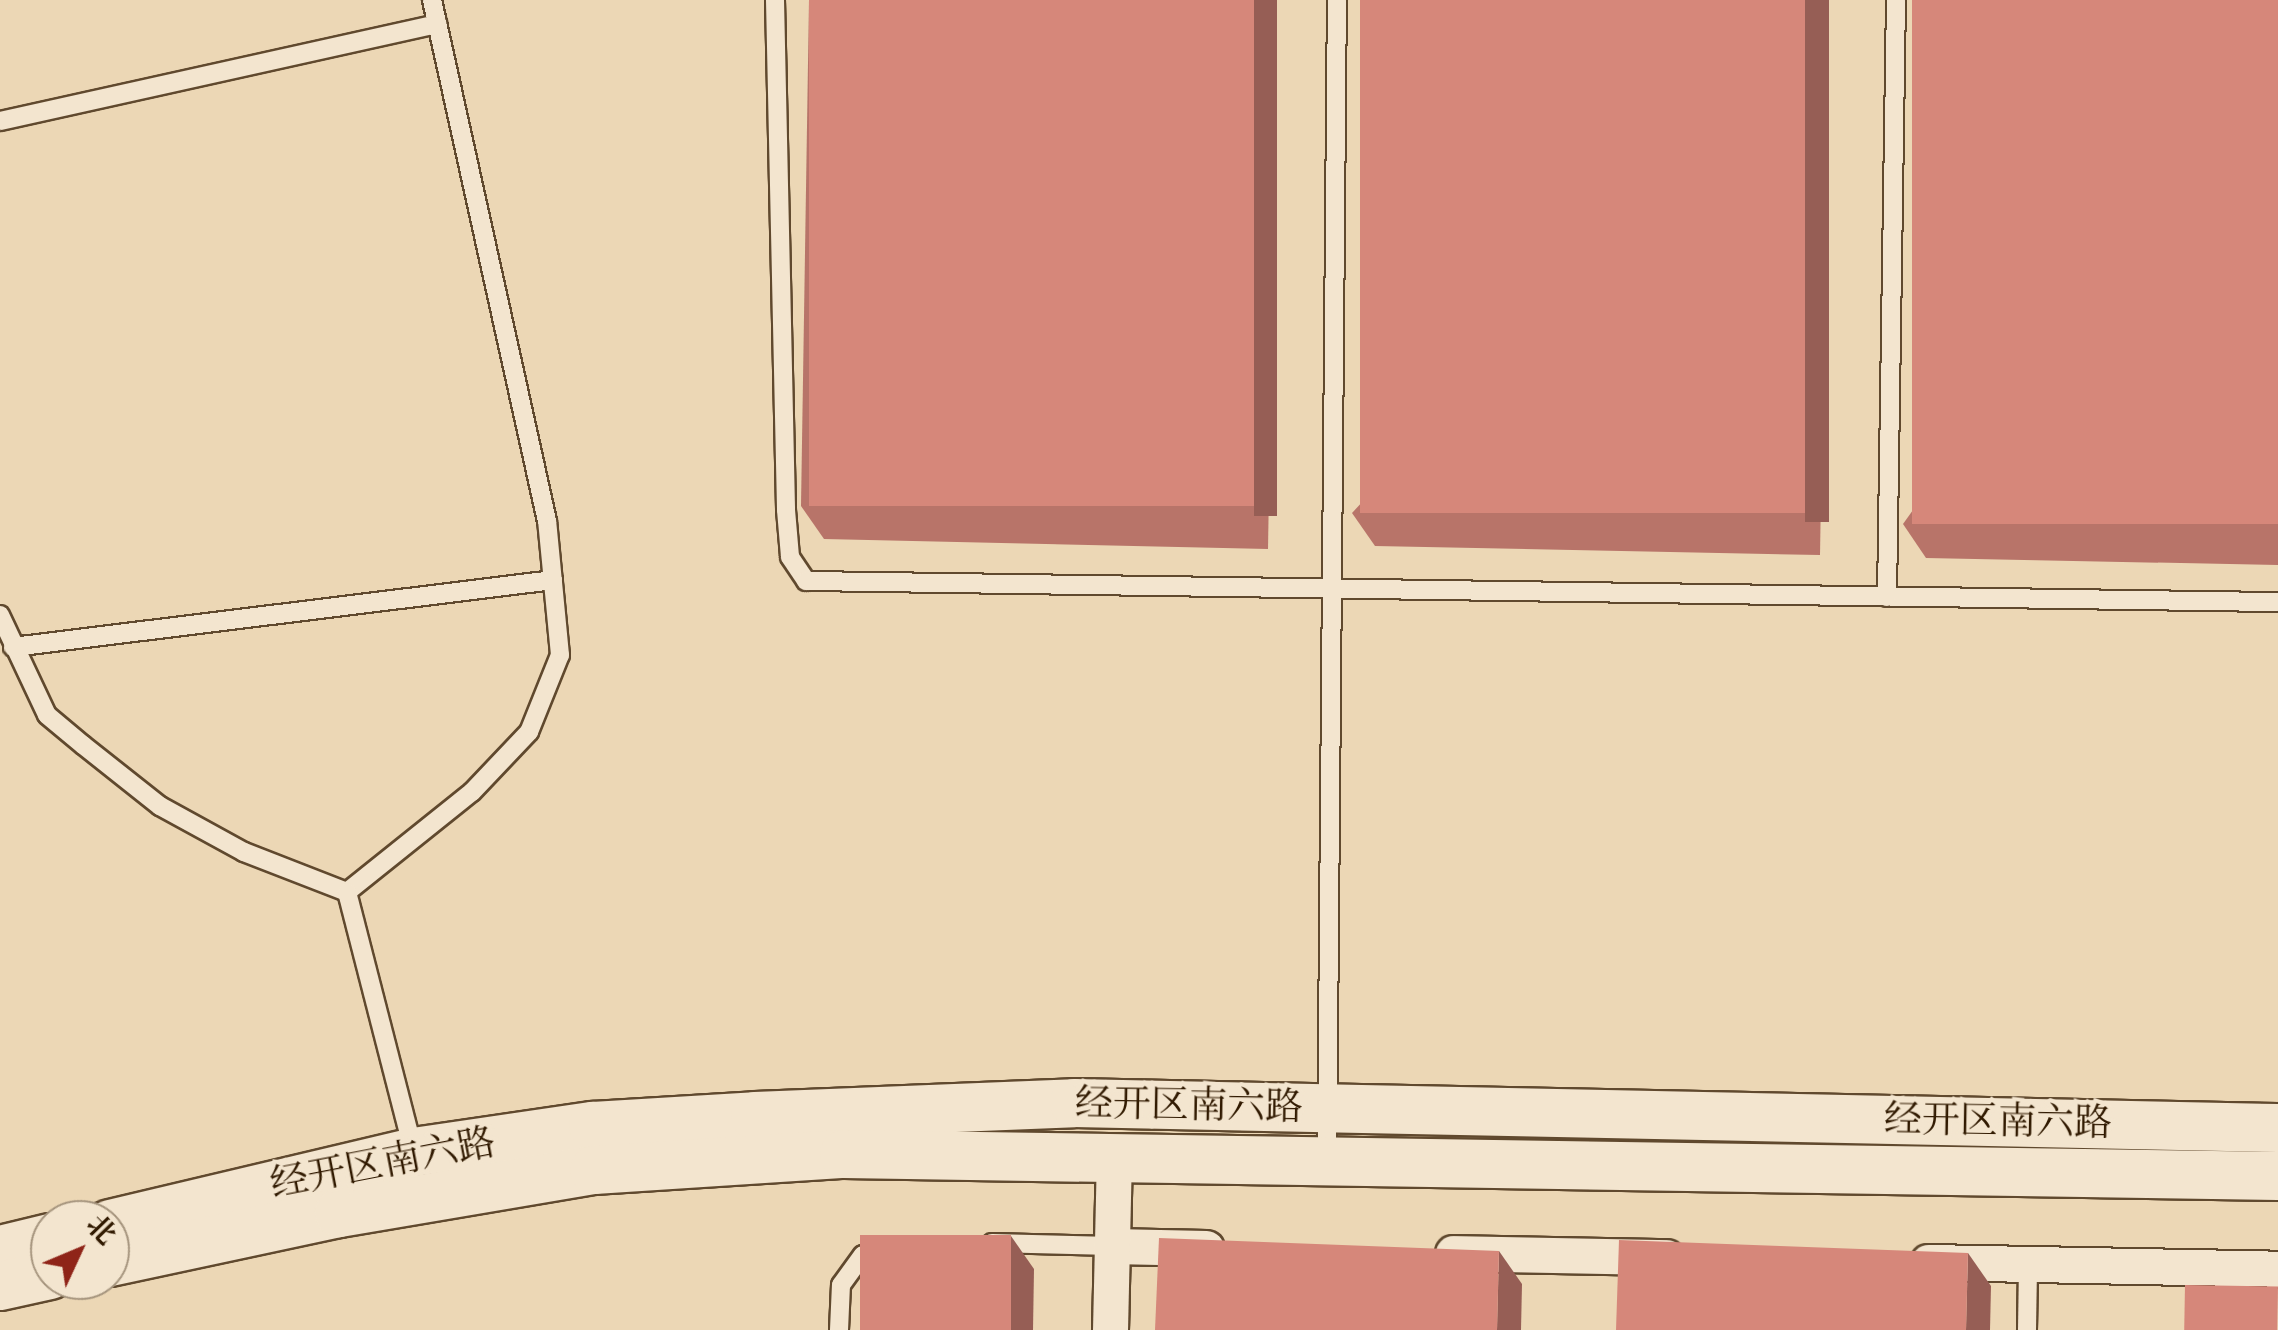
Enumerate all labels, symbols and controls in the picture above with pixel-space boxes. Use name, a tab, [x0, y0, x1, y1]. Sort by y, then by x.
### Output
street label: 经开区南六路	[1075, 1081, 1303, 1131]
street label: 经开区南六路	[1884, 1097, 2112, 1147]
street label: 经开区南六路	[267, 1120, 499, 1208]
north arrow	[30, 1200, 130, 1300]
text: 北	[78, 1208, 123, 1252]

